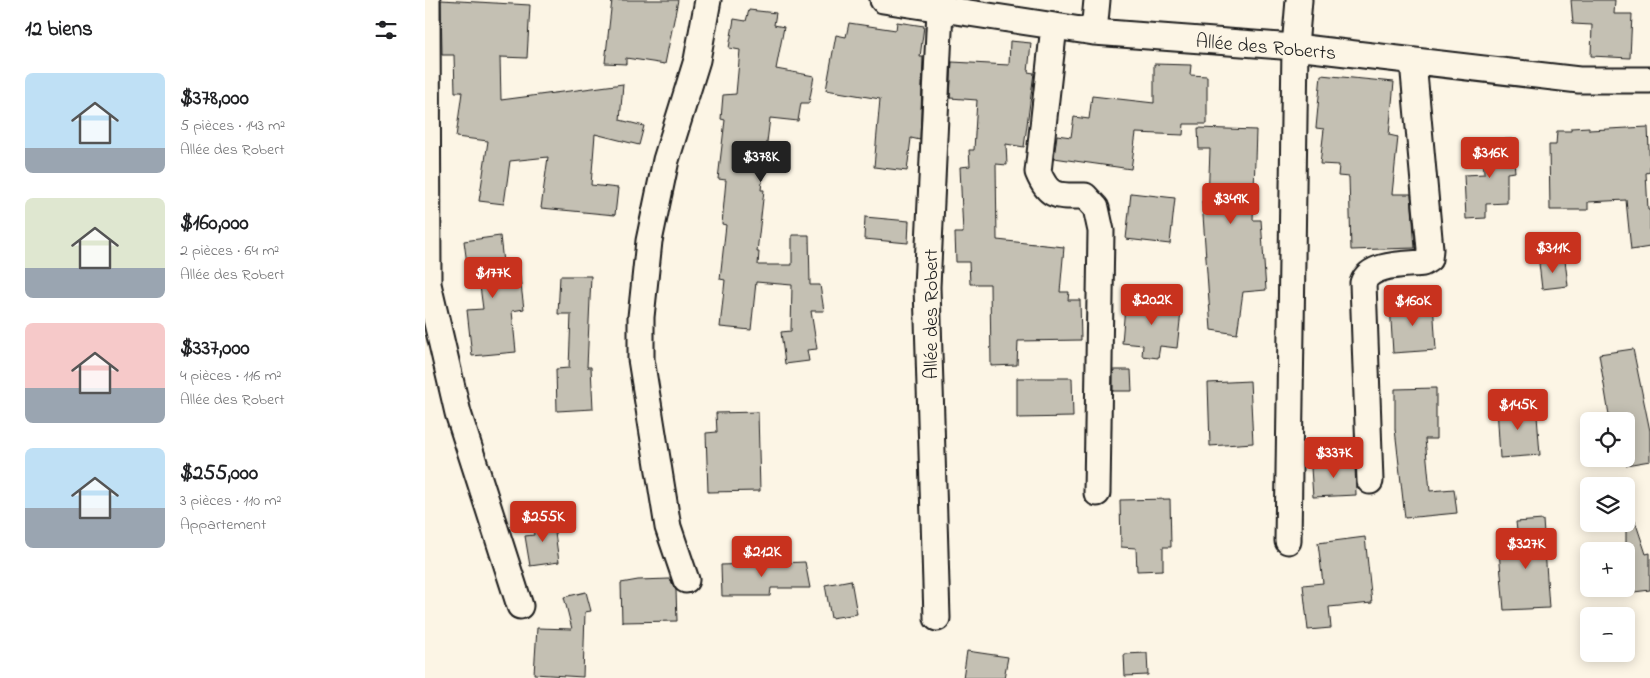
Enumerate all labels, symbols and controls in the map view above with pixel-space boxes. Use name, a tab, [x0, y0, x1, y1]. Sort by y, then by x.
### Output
text: 12 biens	[25, 15, 93, 45]
icon: filters	[372, 16, 400, 44]
street label: Allée des Roberts	[1194, 28, 1337, 69]
text: $378,000	[180, 84, 249, 114]
icon: home	[65, 93, 125, 153]
text: 5 pièces · 143 m²	[180, 114, 285, 138]
pin: $316K	[1455, 136, 1525, 179]
text: Allée des Robert	[180, 138, 285, 162]
pin: $378K	[726, 140, 796, 183]
text: $316K	[1472, 141, 1508, 165]
text: $378K	[743, 145, 779, 169]
pin: $349K	[1196, 182, 1266, 225]
text: $349K	[1213, 187, 1249, 211]
text: $160,000	[180, 209, 249, 239]
icon: home	[65, 218, 125, 278]
pin: $311K	[1518, 232, 1588, 274]
text: $311K	[1536, 236, 1570, 260]
text: 2 pièces · 64 m²	[180, 239, 279, 263]
street label: Allée des Robert	[918, 248, 947, 379]
pin: $177K	[458, 256, 528, 299]
text: $177K	[475, 261, 511, 285]
text: Allée des Robert	[180, 263, 285, 287]
pin: $202K	[1117, 284, 1187, 326]
pin: $160K	[1378, 284, 1448, 327]
text: $202K	[1132, 288, 1172, 312]
text: $160K	[1395, 289, 1431, 313]
text: $337,000	[180, 334, 250, 364]
icon: home	[65, 343, 125, 403]
text: 4 pièces · 116 m²	[180, 364, 282, 388]
text: Allée des Robert	[180, 388, 285, 412]
pin: $145K	[1483, 388, 1553, 431]
text: $145K	[1499, 393, 1537, 417]
map controls	[1580, 412, 1635, 662]
button: locate	[1580, 412, 1635, 467]
pin: $337K	[1299, 436, 1369, 479]
text: $337K	[1315, 441, 1353, 465]
text: $255,000	[180, 459, 258, 489]
icon: home	[65, 468, 125, 528]
button: layers	[1580, 477, 1635, 532]
text: 3 pièces · 110 m²	[180, 489, 281, 513]
pin: $255K	[508, 500, 578, 543]
text: $255K	[521, 505, 565, 529]
text: Appartement	[180, 513, 266, 537]
pin: $327K	[1491, 528, 1561, 570]
text: $327K	[1507, 532, 1545, 556]
pin: $212K	[727, 536, 797, 578]
text: $212K	[743, 540, 781, 564]
button: +	[1580, 542, 1635, 597]
button: −	[1580, 607, 1635, 662]

